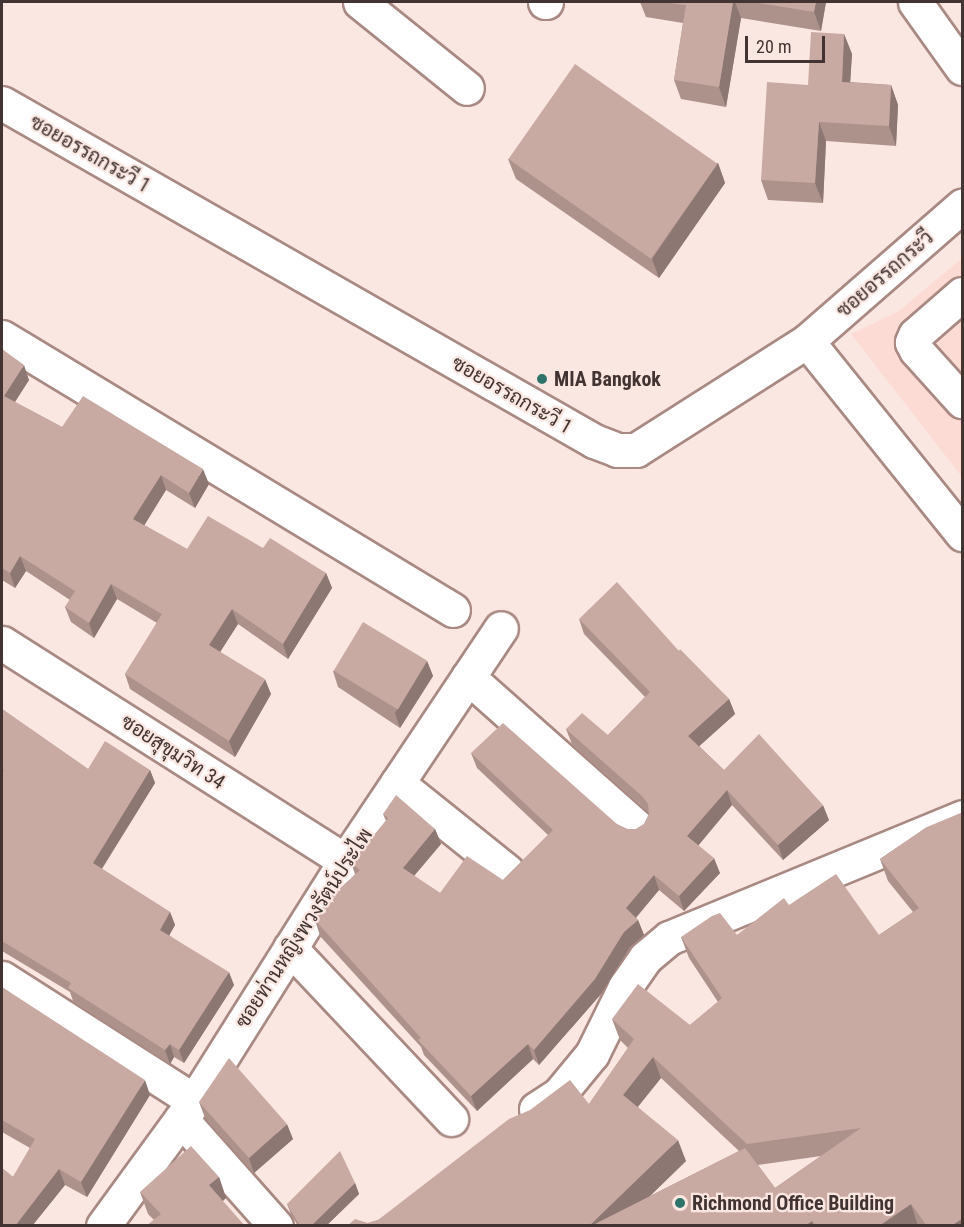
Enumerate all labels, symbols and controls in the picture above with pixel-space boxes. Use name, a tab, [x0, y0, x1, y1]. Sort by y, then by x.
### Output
scale bar	[748, 24, 828, 62]
text: 20 m	[756, 36, 791, 57]
street label: ซอยอรรถกระวี 1	[26, 110, 154, 198]
street label: ซอยอรรถกระวี	[832, 225, 938, 323]
street label: ซอยอรรถกระวี 1	[448, 351, 576, 439]
place label: MIA Bangkok	[554, 367, 661, 391]
marker: MIA Bangkok	[535, 372, 549, 386]
street label: ซอยสุขุมวิท 34	[117, 710, 229, 794]
street label: ซอยท่านหญิงพวงรัตน์ประไพ	[230, 824, 378, 1032]
place label: Richmond Office Building	[692, 1191, 894, 1215]
marker: Richmond Office Building	[673, 1196, 687, 1210]

